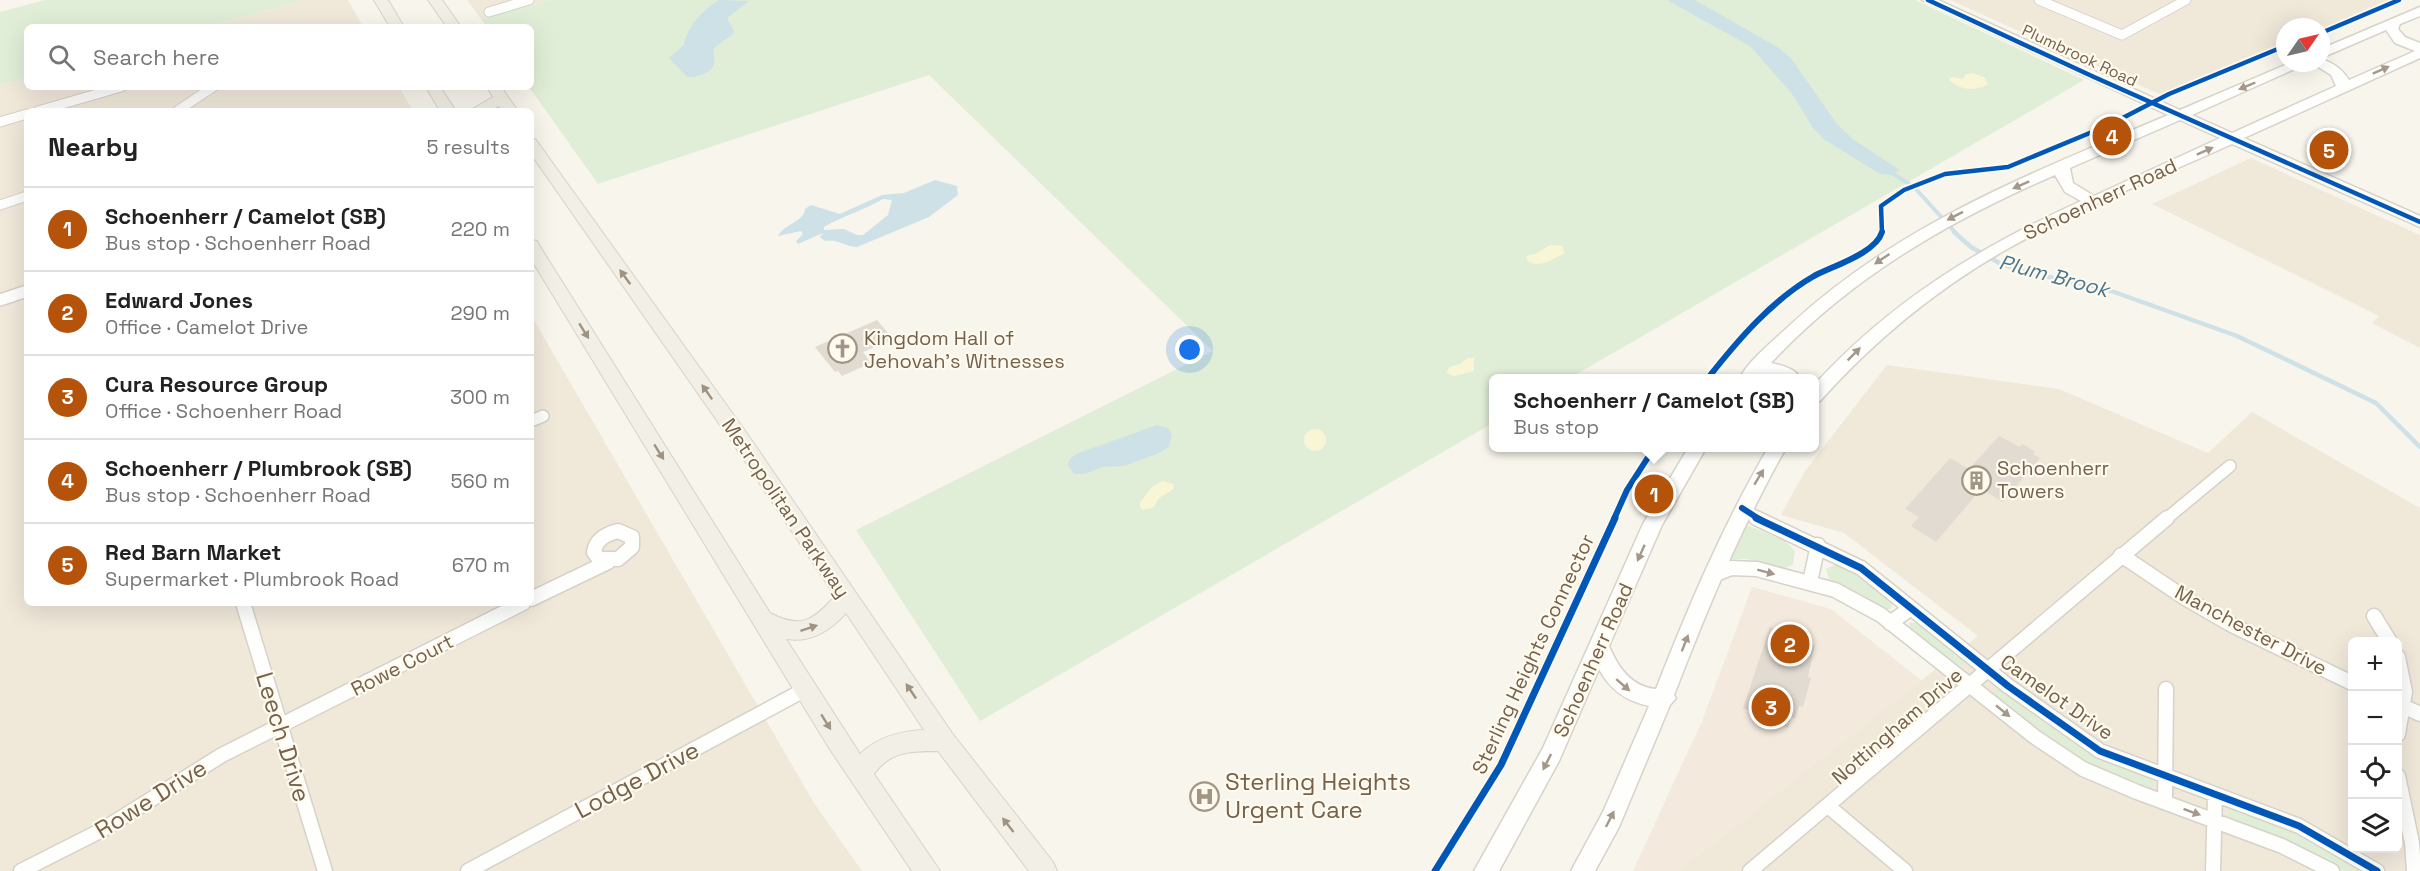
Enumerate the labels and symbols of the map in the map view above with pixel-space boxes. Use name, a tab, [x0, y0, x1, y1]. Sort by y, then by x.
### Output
north arrow	[2276, 18, 2330, 72]
street label: Plumbrook Road	[2019, 20, 2141, 91]
one-way arrow	[2373, 66, 2390, 75]
one-way arrow	[2238, 82, 2256, 91]
pin: 4	[2092, 114, 2132, 158]
pin: 5	[2310, 128, 2348, 172]
one-way arrow	[2196, 146, 2214, 156]
street label: Schoenherr Road	[2019, 152, 2181, 246]
one-way arrow	[2012, 180, 2029, 189]
one-way arrow	[1947, 211, 1964, 220]
water label: Plum Brook	[1996, 248, 2115, 304]
one-way arrow	[1874, 253, 1890, 264]
one-way arrow	[619, 269, 631, 285]
one-way arrow	[578, 323, 589, 339]
place label: Kingdom Hall of Jehovah's Witnesses	[864, 325, 1065, 374]
church icon: Kingdom Hall of Jehovah's Witnesses	[827, 333, 859, 365]
your location	[1175, 335, 1204, 364]
one-way arrow	[1846, 347, 1860, 361]
one-way arrow	[701, 384, 713, 400]
street label: Metropolitan Parkway	[716, 413, 856, 603]
one-way arrow	[653, 444, 664, 460]
place label: Schoenherr Towers	[1997, 455, 2109, 504]
building icon: Schoenherr Towers	[1960, 464, 1992, 496]
one-way arrow	[1754, 468, 1764, 485]
pin: 1	[1634, 472, 1674, 516]
street label: Sterling Heights Connector	[1466, 530, 1600, 778]
one-way arrow	[1636, 544, 1646, 562]
one-way arrow	[1757, 568, 1775, 577]
street label: Schoenherr Road	[1547, 579, 1639, 741]
street label: Manchester Drive	[2170, 579, 2332, 681]
pin: 2	[1770, 622, 1810, 666]
one-way arrow	[800, 623, 818, 632]
street label: Rowe Court	[346, 628, 458, 702]
one-way arrow	[1681, 634, 1691, 652]
street label: Camelot Drive	[1995, 648, 2119, 746]
street label: Nottingham Drive	[1826, 662, 1968, 790]
street label: Leech Drive	[249, 668, 318, 806]
one-way arrow	[1616, 678, 1631, 691]
one-way arrow	[905, 684, 917, 700]
pin: 3	[1752, 684, 1790, 730]
one-way arrow	[1995, 705, 2011, 718]
one-way arrow	[820, 714, 831, 730]
street label: Lodge Drive	[569, 734, 704, 825]
street label: Rowe Drive	[89, 752, 213, 845]
one-way arrow	[1542, 753, 1552, 770]
place label: Sterling Heights Urgent Care	[1225, 766, 1411, 825]
hospital icon: Sterling Heights Urgent Care	[1188, 780, 1220, 812]
one-way arrow	[2183, 808, 2201, 818]
one-way arrow	[1606, 811, 1615, 828]
one-way arrow	[1003, 817, 1015, 832]

